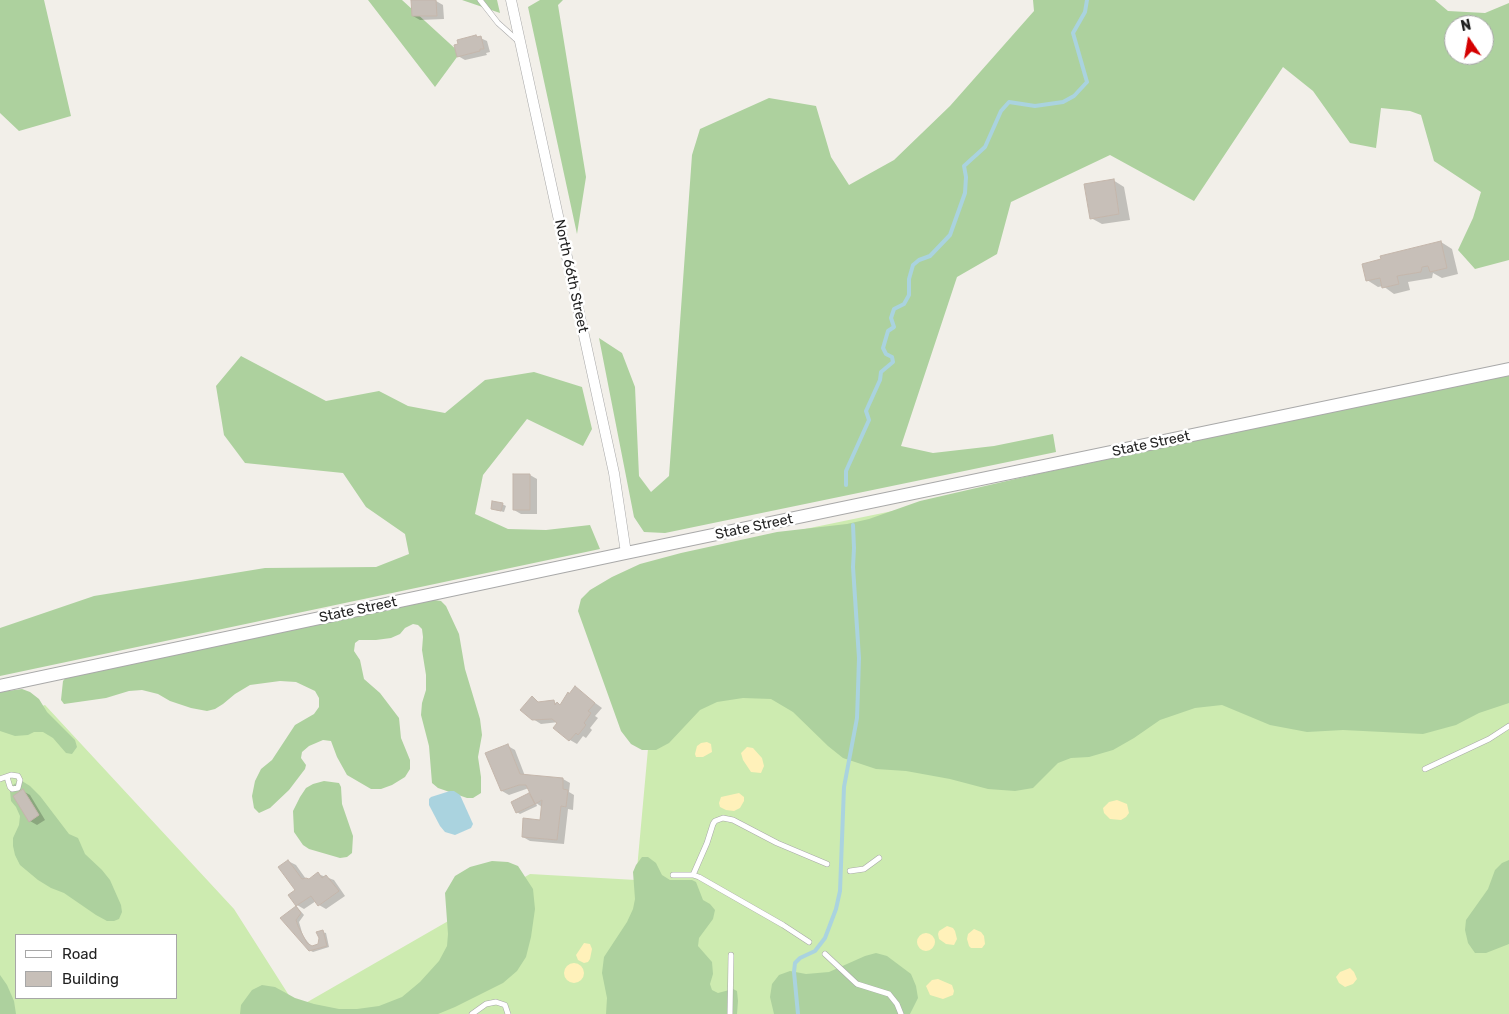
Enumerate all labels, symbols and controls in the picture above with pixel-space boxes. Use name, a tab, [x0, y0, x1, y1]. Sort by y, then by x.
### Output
north arrow	[1444, 15, 1494, 65]
text: N	[1459, 16, 1473, 35]
street label: North 66th Street	[551, 218, 591, 334]
street label: State Street	[1111, 428, 1191, 460]
street label: State Street	[714, 511, 794, 543]
street label: State Street	[318, 594, 398, 626]
legend	[15, 934, 178, 999]
text: Road	[62, 945, 98, 963]
text: Building	[62, 970, 119, 988]

